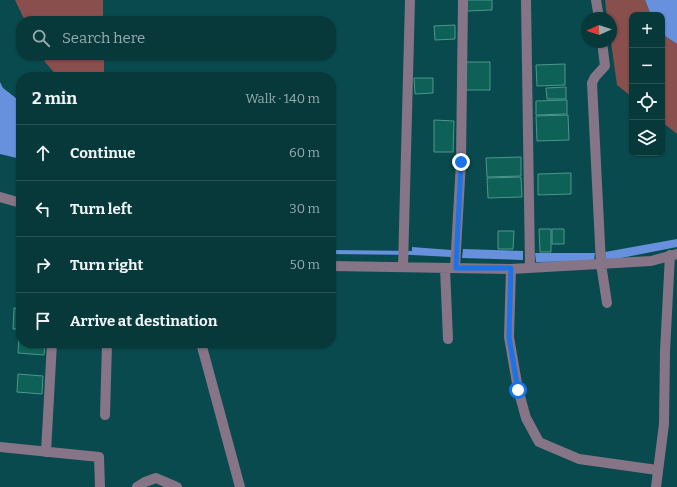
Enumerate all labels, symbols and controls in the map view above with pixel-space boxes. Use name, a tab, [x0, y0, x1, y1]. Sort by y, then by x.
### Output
north arrow	[581, 12, 617, 48]
map controls	[629, 12, 665, 156]
button: +	[629, 12, 665, 48]
search box	[16, 16, 336, 60]
icon: search	[30, 27, 52, 49]
text: Search here	[62, 29, 145, 47]
button: −	[629, 48, 665, 84]
button: locate	[629, 84, 665, 120]
text: 2 min	[32, 88, 77, 109]
text: Walk · 140 m	[245, 91, 320, 106]
button: layers	[629, 120, 665, 156]
icon: ahead	[32, 142, 54, 164]
text: Continue	[70, 144, 136, 162]
text: 60 m	[289, 145, 320, 160]
route end	[452, 153, 470, 171]
icon: left	[32, 198, 54, 220]
text: Turn left	[70, 200, 132, 218]
text: 30 m	[289, 201, 320, 216]
icon: right	[32, 254, 54, 276]
text: Turn right	[70, 256, 143, 274]
text: 50 m	[290, 257, 320, 272]
icon: arrive	[32, 310, 54, 332]
text: Arrive at destination	[70, 312, 217, 330]
route start	[509, 381, 527, 399]

